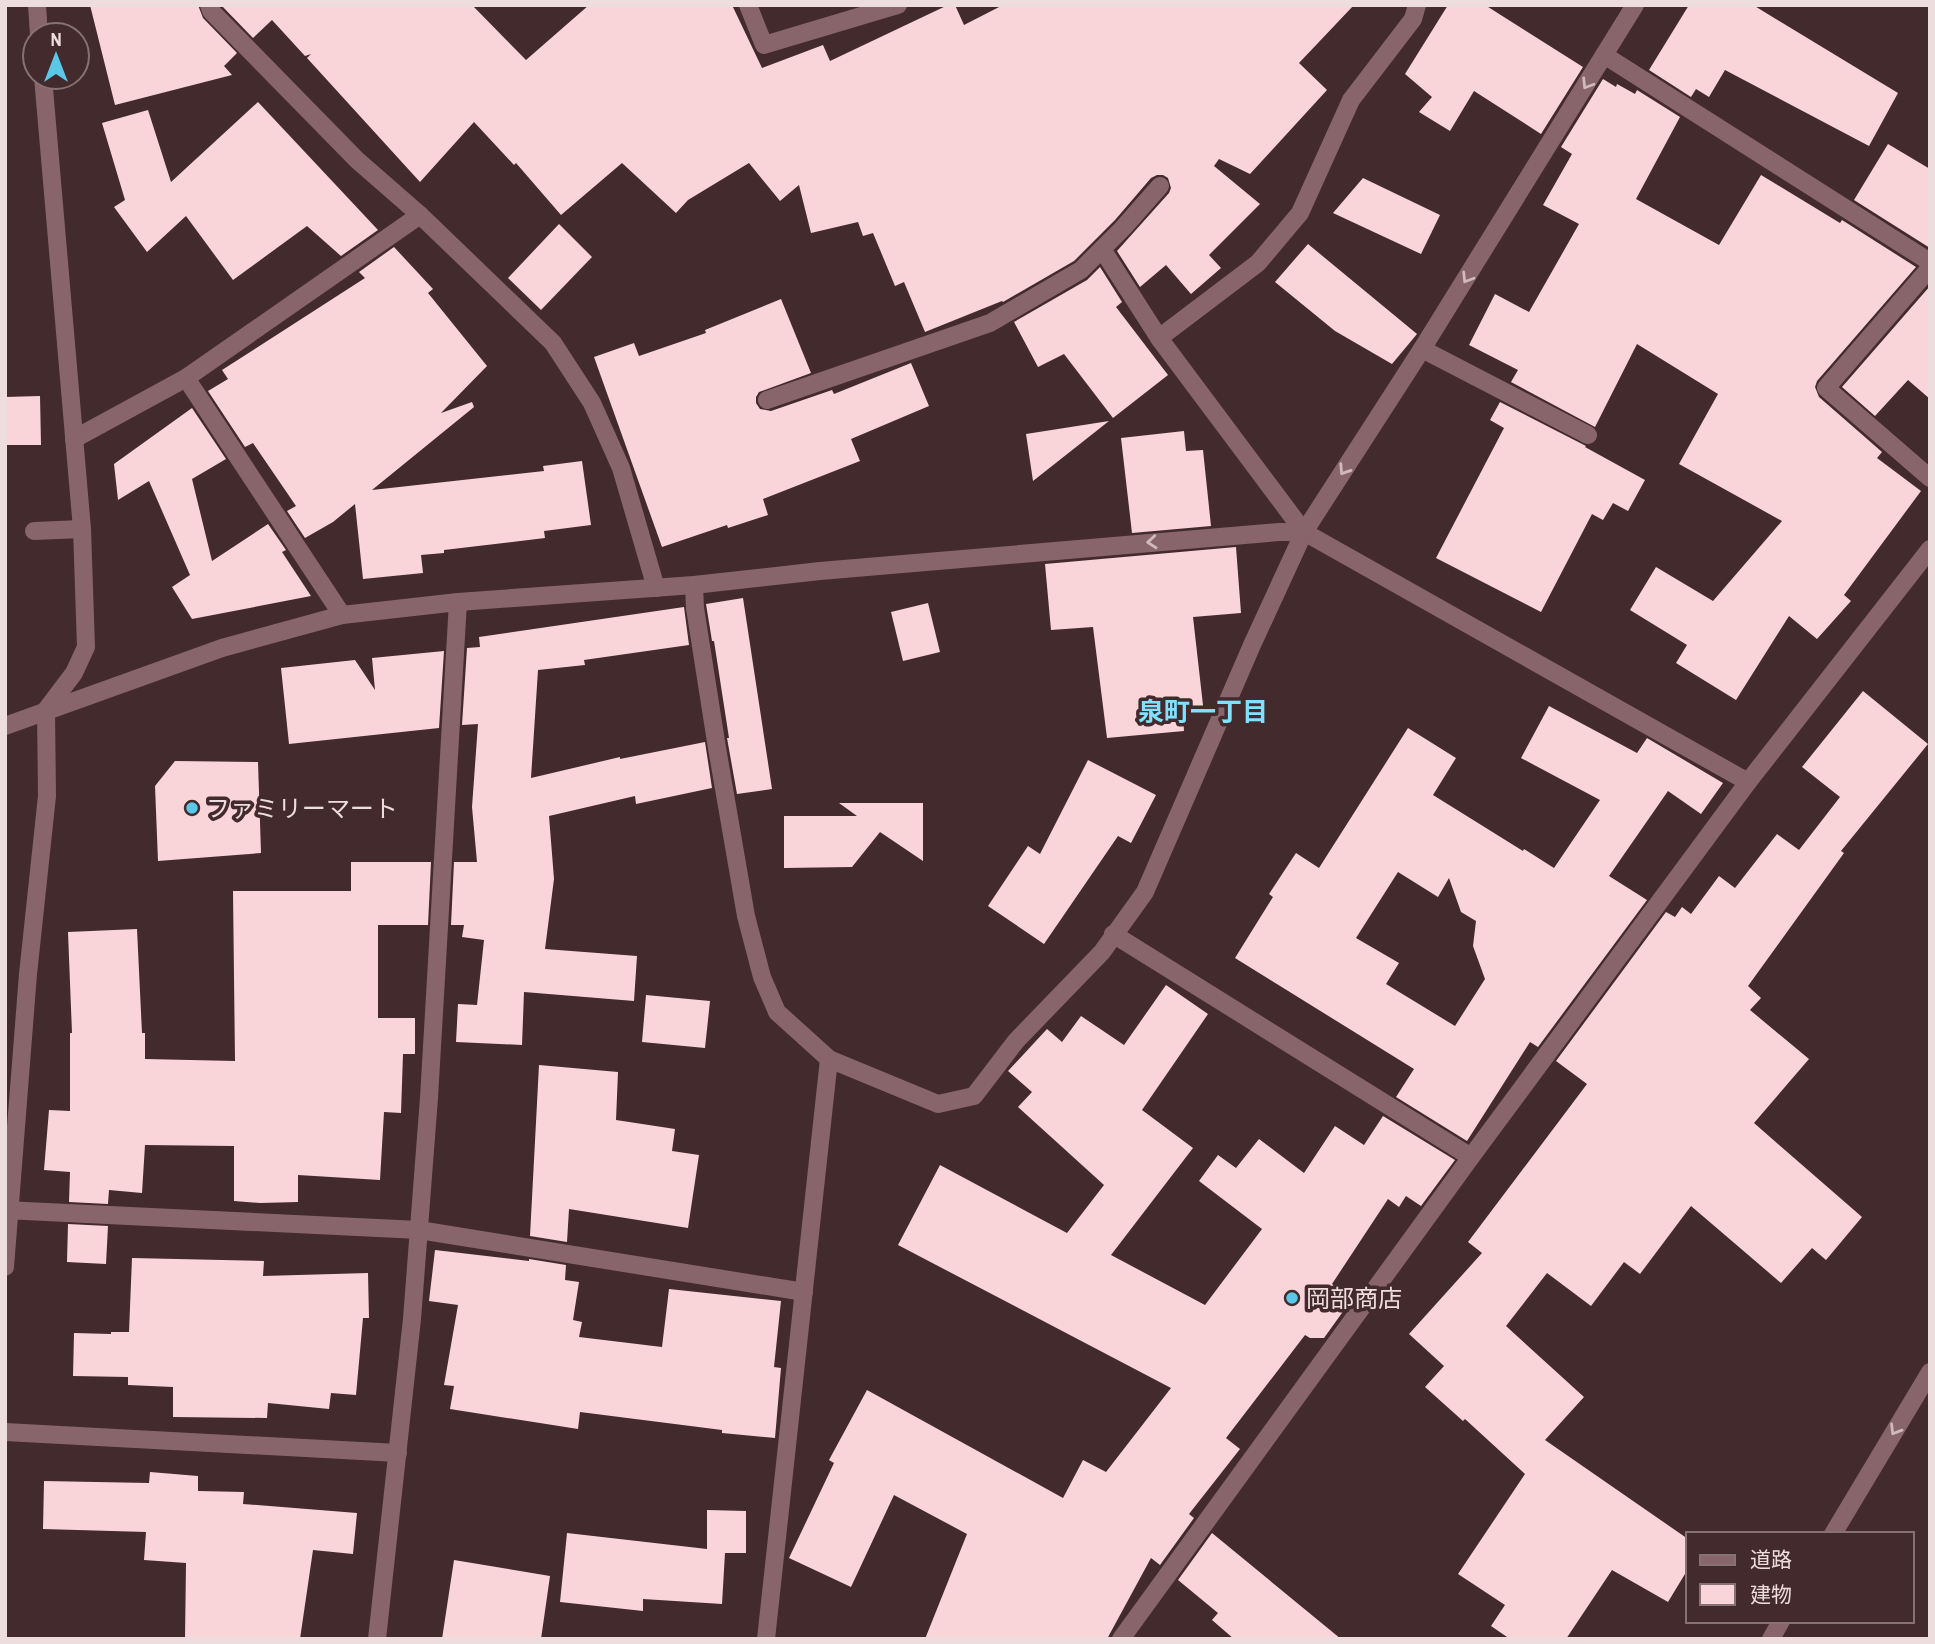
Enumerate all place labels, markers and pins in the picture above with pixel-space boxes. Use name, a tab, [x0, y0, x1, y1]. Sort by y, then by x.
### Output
place label: ファミリーマート	[206, 792, 398, 824]
marker: ファミリーマート	[184, 800, 200, 816]
place label: 岡部商店	[1306, 1282, 1402, 1314]
marker: 岡部商店	[1284, 1290, 1300, 1306]

